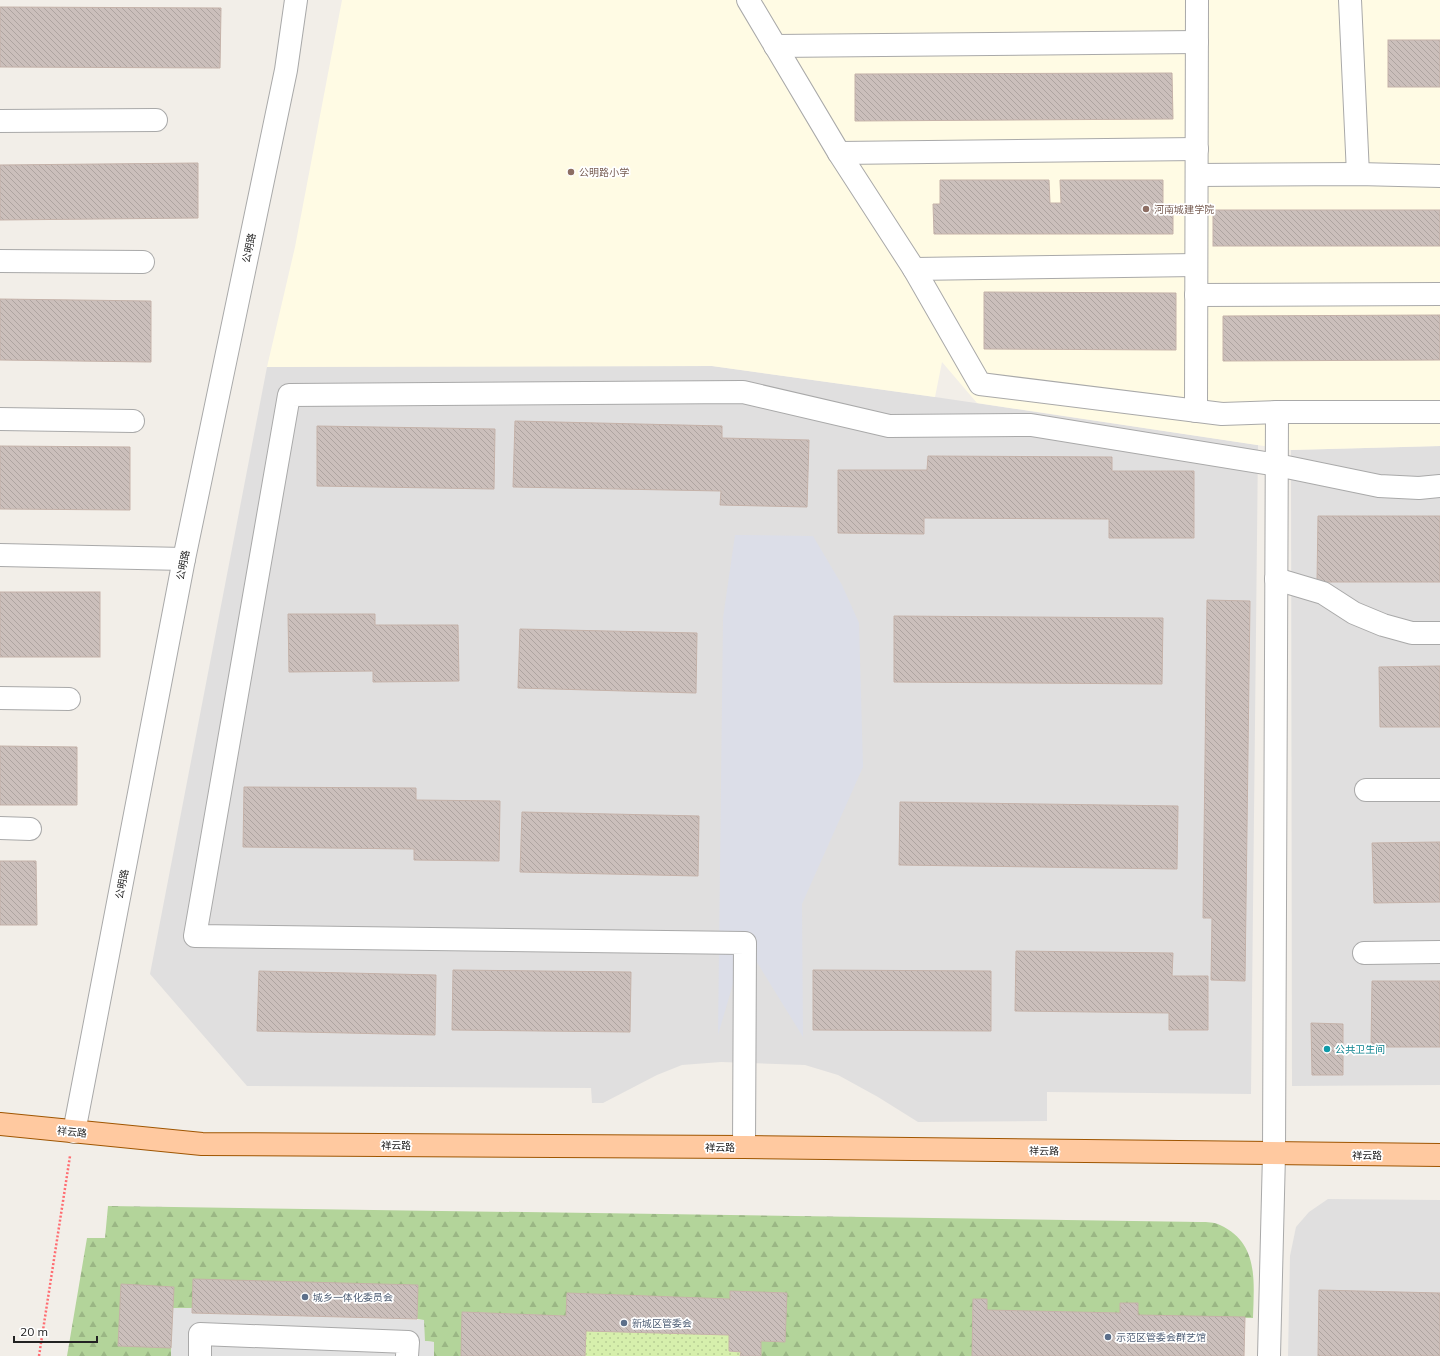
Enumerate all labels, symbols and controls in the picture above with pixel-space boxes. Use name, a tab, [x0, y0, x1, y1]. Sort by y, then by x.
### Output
place label: 公明路小学	[579, 166, 629, 179]
marker: 公明路小学	[566, 167, 576, 177]
place label: 河南城建学院	[1154, 203, 1214, 216]
marker: 河南城建学院	[1141, 204, 1151, 214]
street label: 公明路	[240, 232, 258, 264]
street label: 公明路	[174, 549, 192, 581]
street label: 公明路	[113, 868, 131, 900]
place label: 公共卫生间	[1335, 1043, 1385, 1056]
marker: 公共卫生间	[1322, 1044, 1332, 1054]
street label: 祥云路	[56, 1124, 88, 1140]
street label: 祥云路	[381, 1139, 411, 1152]
street label: 祥云路	[705, 1141, 735, 1154]
street label: 祥云路	[1029, 1144, 1059, 1158]
street label: 祥云路	[1352, 1149, 1382, 1162]
place label: 城乡一体化委员会	[313, 1291, 393, 1304]
marker: 城乡一体化委员会	[300, 1292, 310, 1302]
place label: 新城区管委会	[632, 1317, 692, 1330]
scale bar	[14, 1318, 97, 1344]
marker: 新城区管委会	[619, 1318, 629, 1328]
text: 20 m	[20, 1324, 48, 1339]
place label: 示范区管委会群艺馆	[1116, 1331, 1206, 1344]
marker: 示范区管委会群艺馆	[1103, 1332, 1113, 1342]

